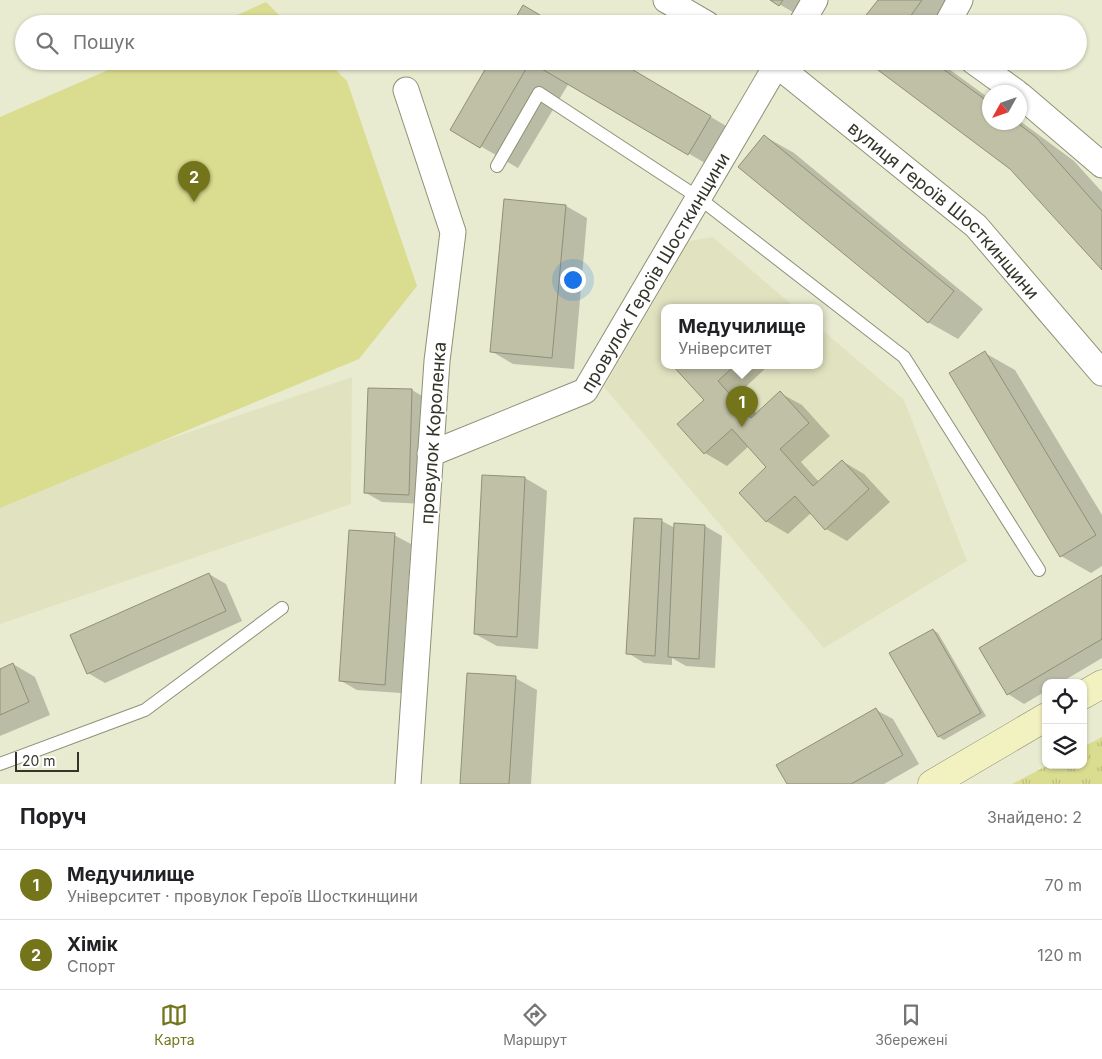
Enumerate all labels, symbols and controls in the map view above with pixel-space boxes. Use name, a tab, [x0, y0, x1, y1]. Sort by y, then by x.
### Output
search box	[15, 15, 1087, 70]
icon: search	[33, 29, 61, 57]
text: Пошук	[73, 31, 135, 54]
north arrow	[982, 85, 1027, 130]
street label: вулиця Героїв Шосткинщини	[844, 117, 1044, 303]
street label: провулок Героїв Шосткинщини	[576, 149, 733, 396]
pin: 2	[178, 161, 210, 202]
your location	[560, 267, 586, 293]
popup	[661, 304, 823, 369]
text: Медучилище	[678, 315, 806, 338]
text: Університет	[678, 338, 772, 358]
street label: провулок Короленка	[416, 341, 450, 525]
pin: 1	[726, 386, 758, 427]
map controls	[1042, 679, 1087, 769]
button: locate	[1042, 679, 1087, 724]
button: layers	[1042, 724, 1087, 769]
scale bar	[15, 749, 79, 772]
text: 20 m	[22, 752, 56, 769]
text: Поруч	[20, 804, 87, 829]
text: Знайдено: 2	[987, 807, 1082, 827]
text: Медучилище	[67, 863, 195, 886]
text: 1	[33, 875, 39, 895]
text: 70 m	[1045, 875, 1082, 895]
text: Університет · провулок Героїв Шосткинщини	[67, 886, 418, 906]
text: Хімік	[67, 933, 118, 956]
text: 2	[31, 945, 41, 965]
text: 120 m	[1037, 945, 1082, 965]
text: Спорт	[67, 956, 115, 976]
tab: Карта	[154, 1001, 195, 1048]
tab: Маршрут	[503, 1001, 567, 1048]
tab: Збережені	[875, 1001, 948, 1048]

